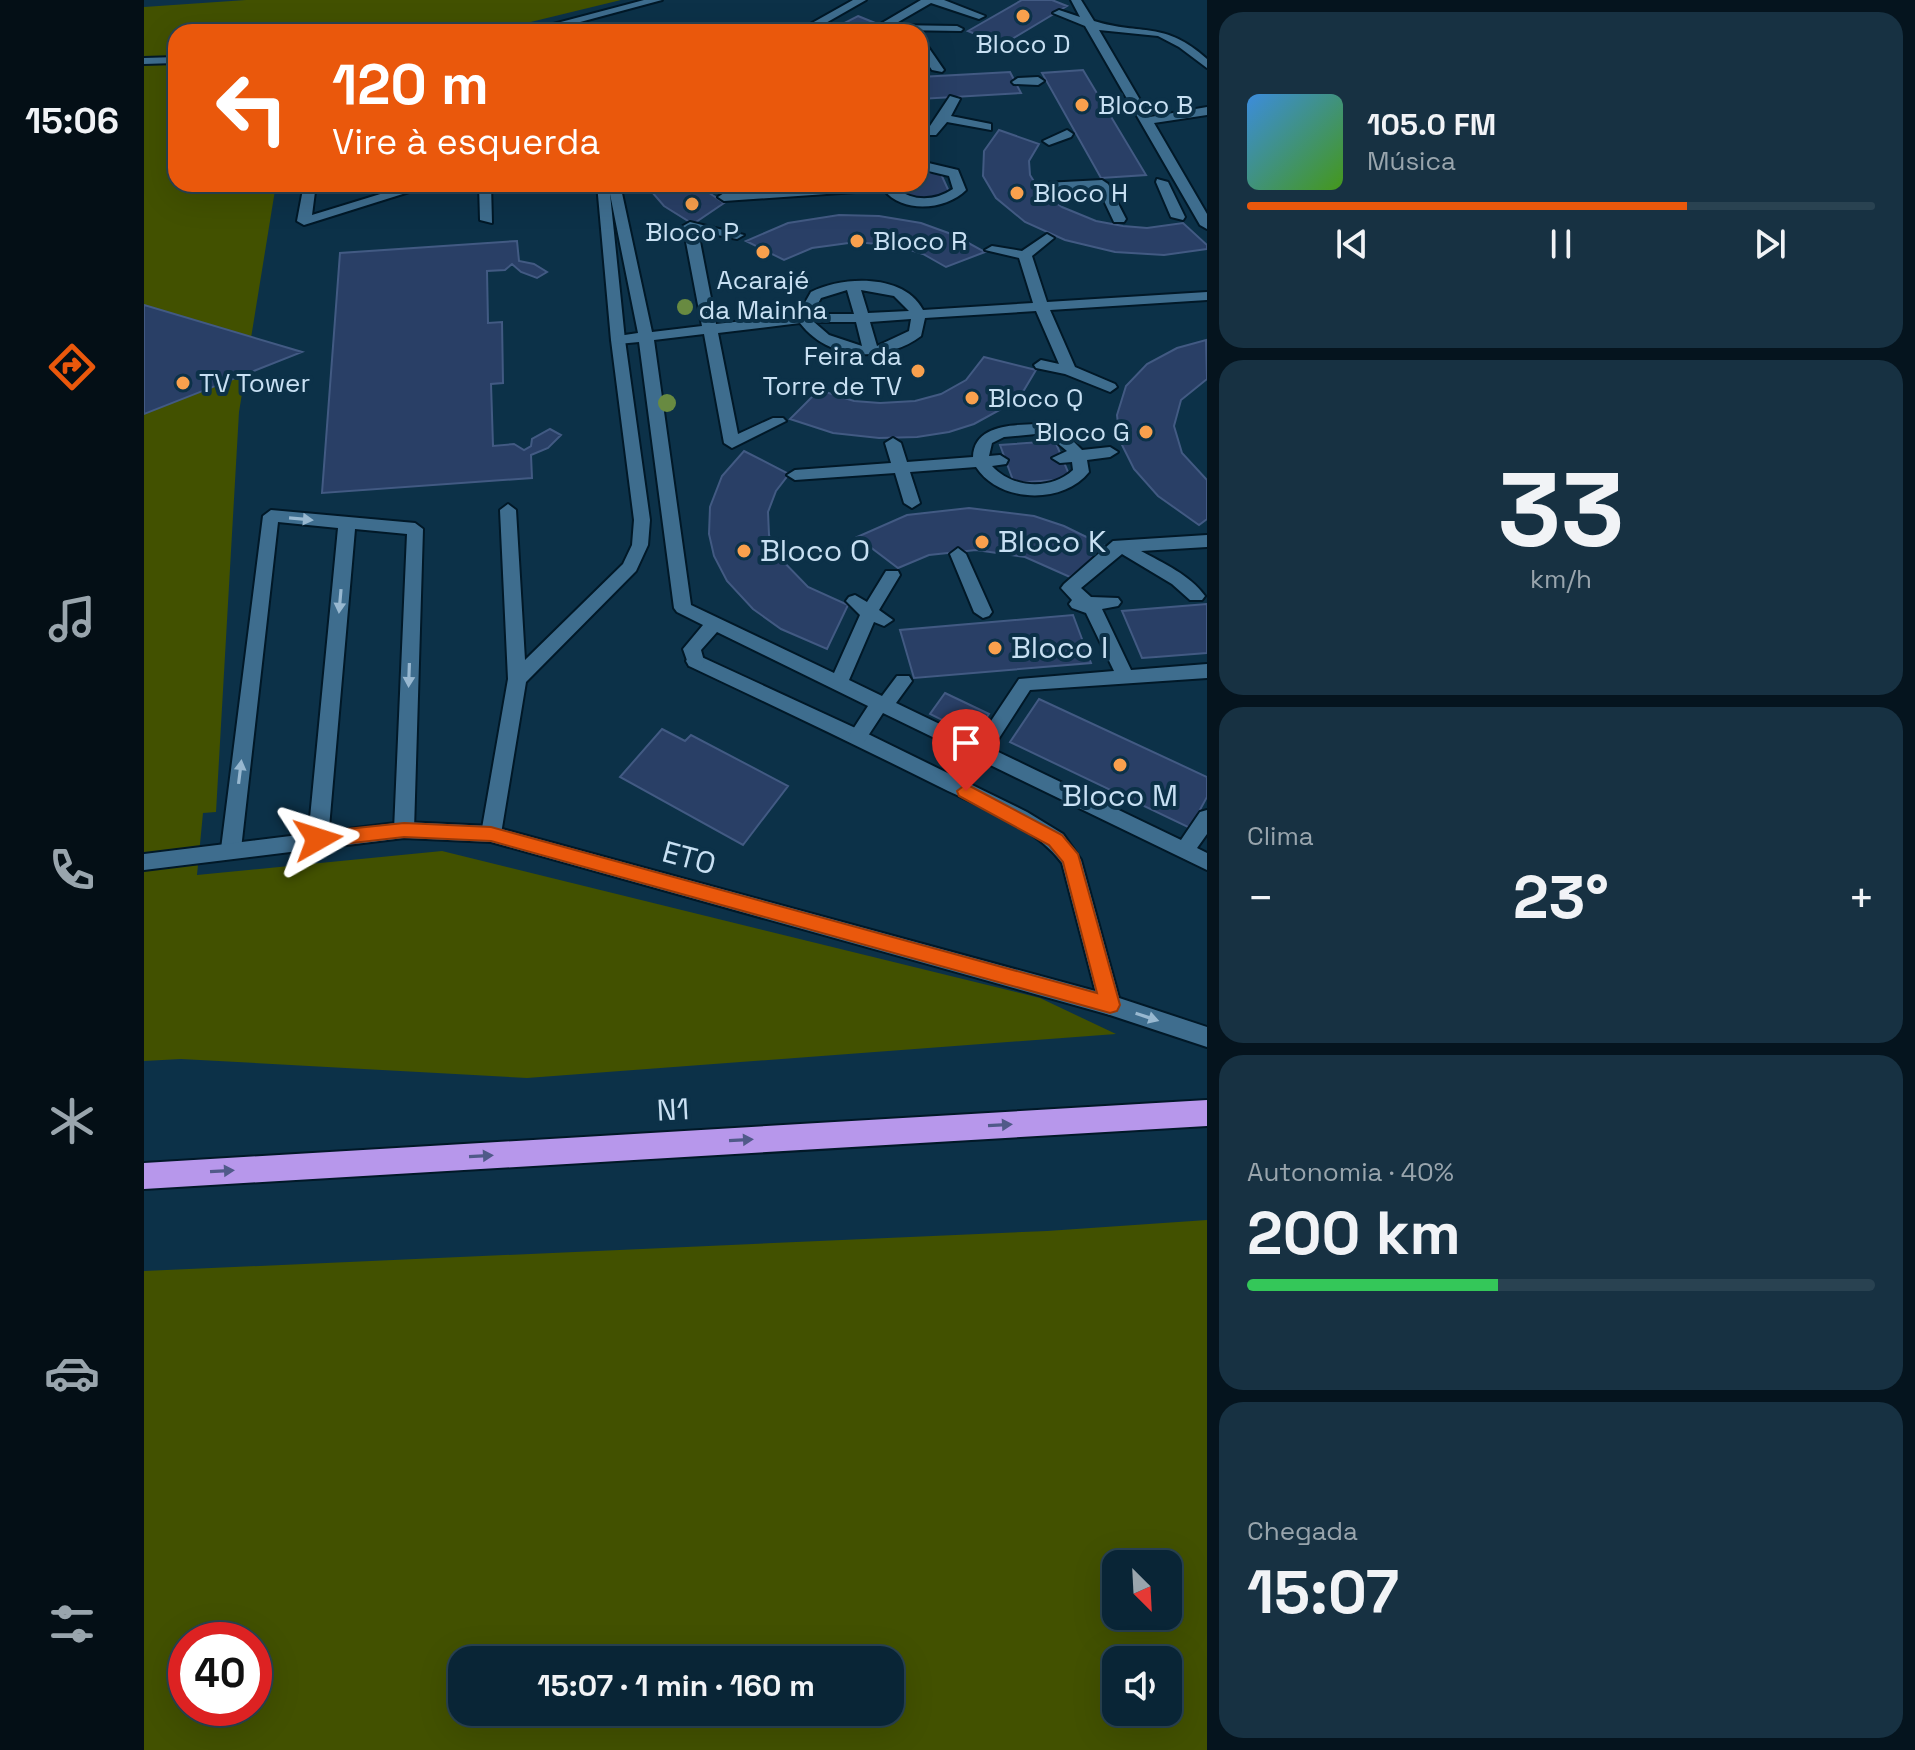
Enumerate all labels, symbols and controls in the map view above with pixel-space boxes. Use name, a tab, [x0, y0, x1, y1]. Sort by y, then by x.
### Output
marker: Bloco D	[1014, 7, 1032, 25]
place label: Bloco D	[975, 27, 1071, 61]
text: 120 m	[332, 49, 489, 120]
icon: left	[200, 56, 304, 160]
place label: Bloco B	[1098, 88, 1193, 122]
marker: Bloco B	[1073, 96, 1091, 114]
text: 15:06	[25, 98, 119, 144]
text: 105.0 FM	[1367, 105, 1496, 144]
text: Vire à esquerda	[332, 119, 600, 165]
text: Música	[1367, 144, 1456, 178]
place label: Bloco H	[1033, 176, 1128, 210]
marker: Bloco H	[1008, 184, 1026, 202]
marker: Bloco P	[683, 195, 701, 213]
place label: Bloco P	[645, 215, 739, 249]
icon: previous	[1330, 222, 1374, 266]
icon: pause	[1539, 222, 1583, 266]
icon: next	[1748, 222, 1792, 266]
place label: Bloco R	[873, 224, 967, 258]
marker: Bloco R	[848, 232, 866, 250]
marker: Acarajé da Mainha	[754, 243, 772, 261]
place label: Acarajé da Mainha	[698, 263, 828, 327]
icon: directions	[44, 339, 100, 395]
place label: Feira da Torre de TV	[763, 339, 902, 403]
marker: Feira da Torre de TV	[909, 362, 927, 380]
place label: TV Tower	[199, 366, 310, 400]
marker: TV Tower	[174, 374, 192, 392]
place label: Bloco Q	[988, 381, 1083, 415]
marker: Bloco Q	[963, 389, 981, 407]
place label: Bloco G	[1035, 415, 1130, 449]
marker: Bloco G	[1137, 423, 1155, 441]
text: 33	[1498, 444, 1624, 576]
one-way arrow	[289, 513, 314, 526]
place label: Bloco K	[998, 522, 1106, 561]
place label: Bloco O	[760, 531, 870, 570]
marker: Bloco K	[973, 533, 991, 551]
marker: Bloco O	[735, 542, 753, 560]
text: km/h	[1530, 562, 1592, 596]
one-way arrow	[334, 589, 347, 614]
icon: music	[44, 591, 100, 647]
place label: Bloco I	[1011, 628, 1108, 667]
marker: Bloco I	[986, 639, 1004, 657]
one-way arrow	[403, 663, 416, 688]
pin	[932, 709, 1000, 791]
icon: arrive	[944, 721, 988, 765]
marker: Bloco M	[1111, 756, 1129, 774]
one-way arrow	[234, 759, 247, 784]
place label: Bloco M	[1062, 776, 1178, 815]
position arrow	[276, 797, 360, 881]
text: Clima	[1247, 819, 1314, 853]
street label: ETO	[658, 832, 720, 883]
icon: phone	[44, 842, 100, 898]
text: 23°	[1513, 859, 1609, 936]
text: −	[1247, 870, 1274, 926]
text: +	[1848, 870, 1875, 926]
one-way arrow	[1135, 1011, 1159, 1024]
street label: N1	[656, 1089, 690, 1130]
icon: climate	[44, 1093, 100, 1149]
one-way arrow	[988, 1118, 1013, 1131]
one-way arrow	[729, 1134, 754, 1147]
one-way arrow	[469, 1149, 494, 1162]
text: Autonomia · 40%	[1247, 1155, 1454, 1189]
one-way arrow	[210, 1164, 235, 1177]
text: 200 km	[1247, 1195, 1461, 1272]
icon: car	[44, 1345, 100, 1401]
text: Chegada	[1247, 1514, 1358, 1548]
north arrow	[1102, 1550, 1182, 1630]
map controls	[1102, 1550, 1182, 1726]
text: 15:07	[1247, 1554, 1399, 1631]
icon: filters	[44, 1596, 100, 1652]
speed limit sign: 40	[168, 1622, 272, 1726]
button: sound	[1102, 1646, 1182, 1726]
text: 15:07 · 1 min · 160 m	[537, 1666, 815, 1705]

